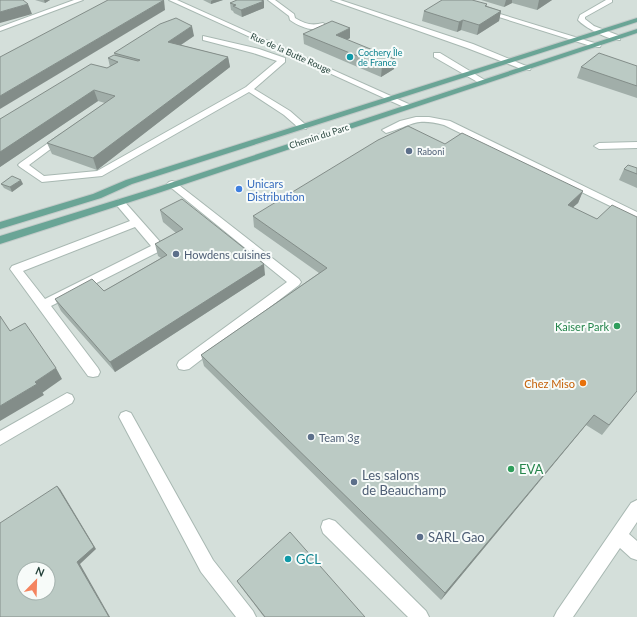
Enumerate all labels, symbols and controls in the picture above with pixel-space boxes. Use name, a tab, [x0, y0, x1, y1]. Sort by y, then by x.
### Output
street label: Rue de la Butte Rouge	[249, 30, 333, 76]
place label: Cochery Île de France	[358, 47, 403, 68]
marker: Cochery Île de France	[345, 52, 355, 62]
street label: Chemin du Parc	[288, 121, 351, 151]
marker: Raboni	[404, 146, 414, 156]
place label: Raboni	[417, 146, 444, 157]
place label: Unicars Distribution	[247, 177, 305, 203]
marker: Unicars Distribution	[234, 184, 244, 194]
place label: Howdens cuisines	[184, 248, 271, 261]
marker: Howdens cuisines	[171, 249, 181, 259]
place label: Kaiser Park	[555, 320, 609, 333]
marker: Kaiser Park	[612, 321, 622, 331]
place label: Chez Miso	[524, 377, 575, 390]
marker: Chez Miso	[578, 378, 588, 388]
place label: Team 3g	[319, 431, 360, 444]
marker: Team 3g	[306, 432, 316, 442]
place label: EVA	[519, 461, 544, 477]
marker: EVA	[506, 464, 516, 474]
place label: Les salons de Beauchamp	[362, 467, 446, 498]
marker: Les salons de Beauchamp	[349, 477, 359, 487]
place label: SARL Gao	[428, 529, 485, 545]
marker: SARL Gao	[415, 532, 425, 542]
place label: GCL	[296, 551, 321, 567]
marker: GCL	[283, 554, 293, 564]
north arrow	[16, 561, 56, 601]
text: N	[34, 564, 47, 579]

